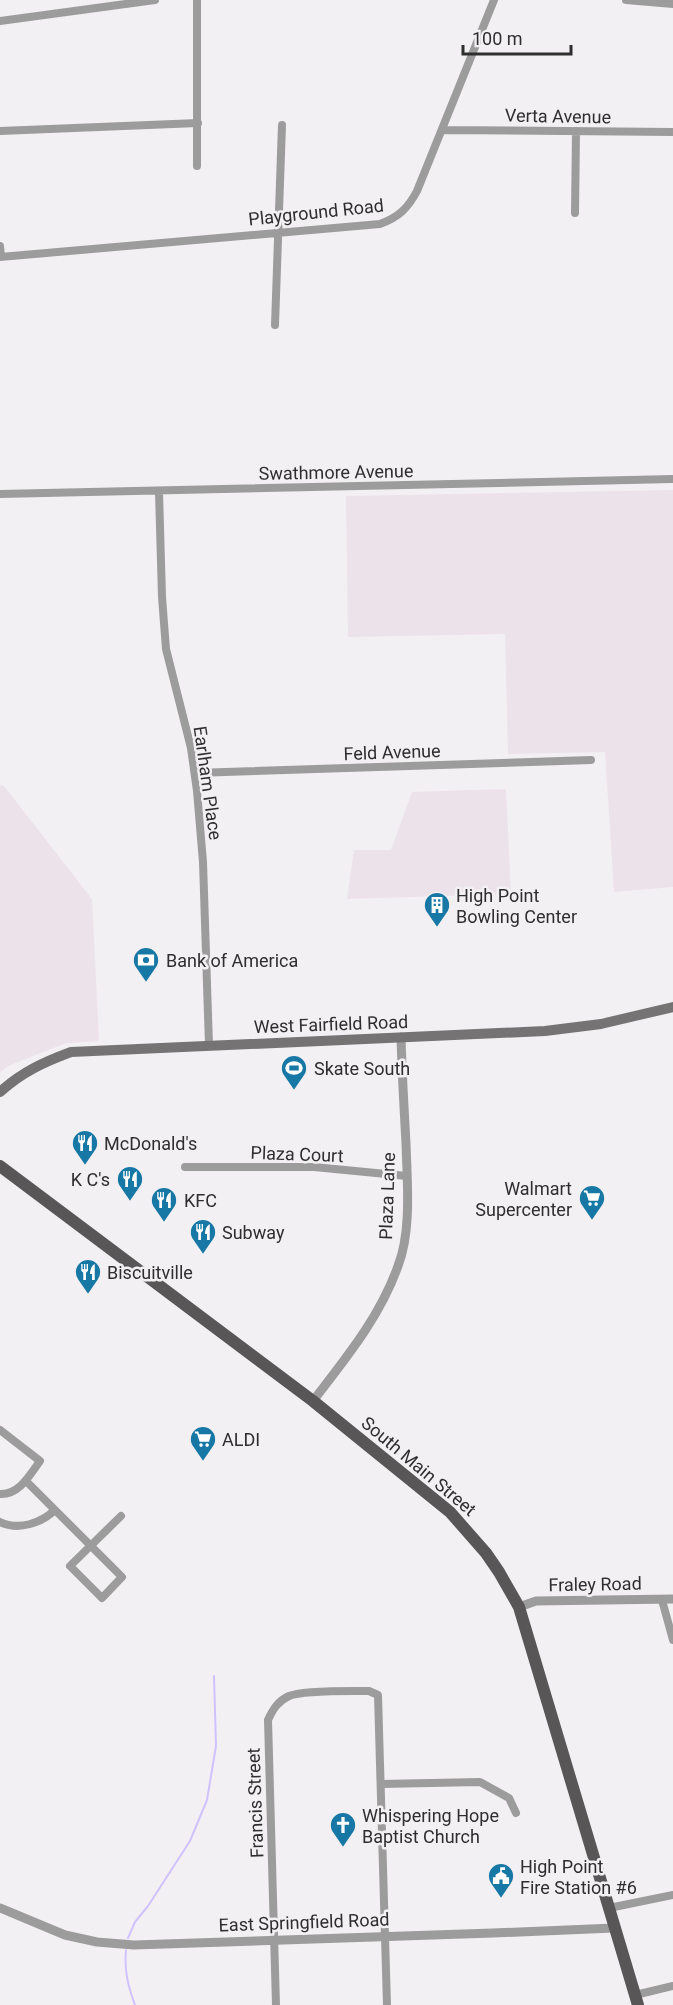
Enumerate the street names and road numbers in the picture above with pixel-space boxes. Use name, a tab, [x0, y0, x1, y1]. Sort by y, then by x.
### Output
street label: Verta Avenue	[505, 105, 611, 127]
street label: Playground Road	[247, 194, 385, 230]
street label: Swathmore Avenue	[258, 460, 414, 484]
street label: Earlham Place	[190, 725, 226, 841]
street label: Feld Avenue	[343, 740, 441, 764]
street label: West Fairfield Road	[253, 1011, 409, 1037]
street label: Plaza Court	[250, 1142, 344, 1166]
street label: Plaza Lane	[375, 1152, 399, 1240]
street label: South Main Street	[358, 1412, 481, 1520]
street label: Fraley Road	[548, 1573, 642, 1595]
street label: Francis Street	[243, 1747, 267, 1858]
street label: East Springfield Road	[218, 1909, 390, 1935]

